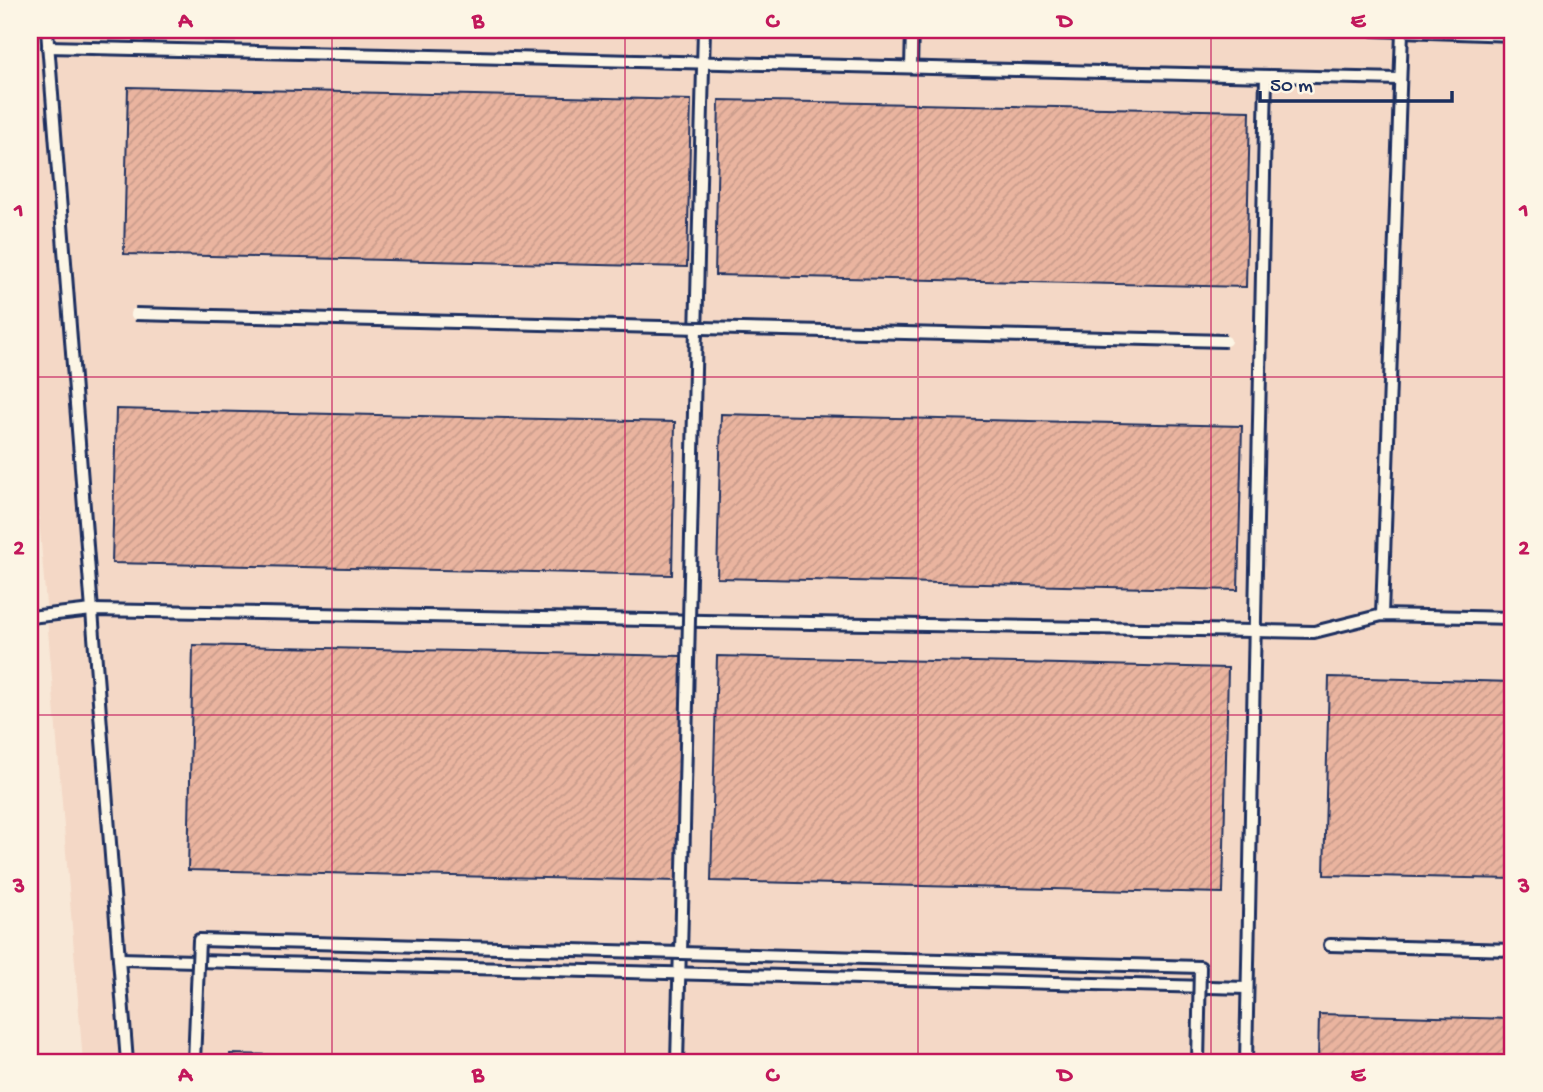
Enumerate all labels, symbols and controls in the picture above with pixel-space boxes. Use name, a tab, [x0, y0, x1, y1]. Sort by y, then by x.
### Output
text: A	[177, 9, 193, 36]
text: B	[471, 9, 485, 36]
text: C	[766, 9, 781, 36]
text: D	[1056, 9, 1074, 36]
text: E	[1351, 9, 1367, 36]
scale bar	[1260, 60, 1452, 104]
text: 50 m	[1270, 75, 1313, 100]
text: 1	[13, 198, 24, 225]
text: 1	[1518, 198, 1529, 225]
text: 2	[13, 536, 25, 563]
text: 2	[1518, 536, 1530, 563]
text: 3	[12, 874, 25, 901]
text: 3	[1517, 874, 1530, 901]
text: A	[177, 1063, 193, 1090]
text: B	[471, 1063, 485, 1090]
text: C	[766, 1063, 781, 1090]
text: D	[1056, 1063, 1074, 1090]
text: E	[1351, 1063, 1367, 1090]

